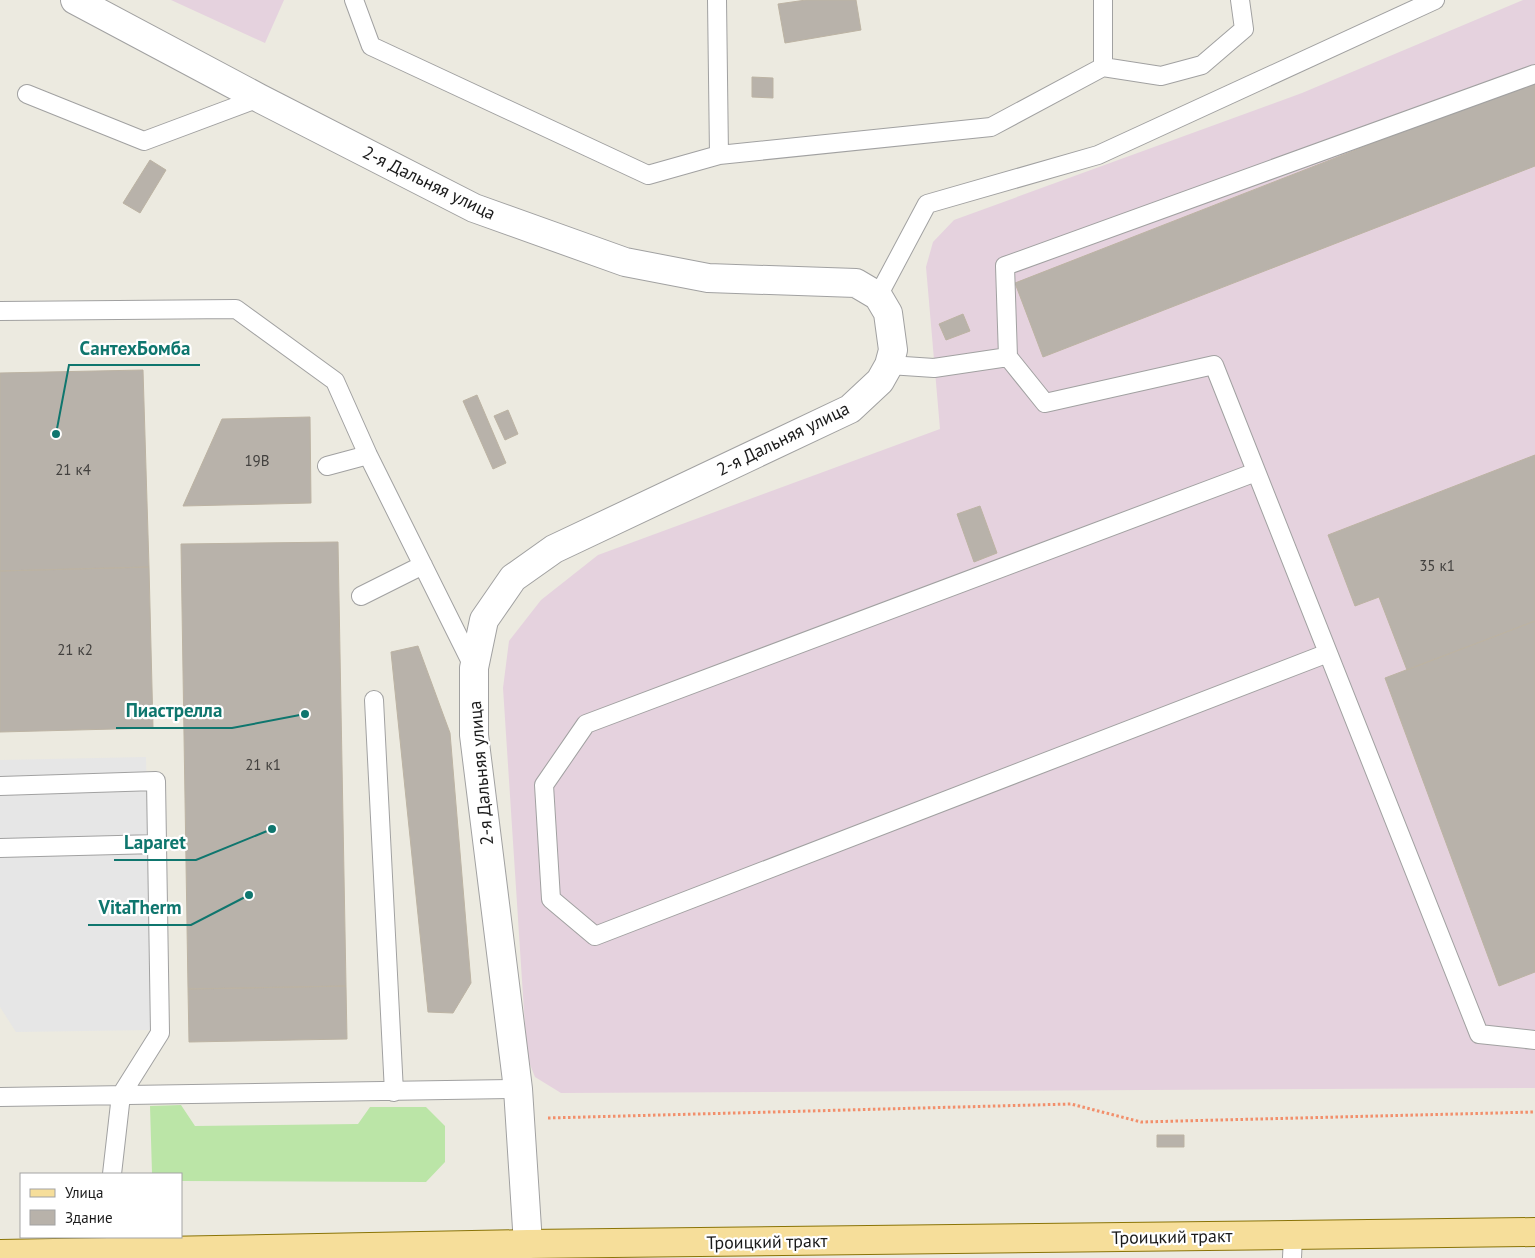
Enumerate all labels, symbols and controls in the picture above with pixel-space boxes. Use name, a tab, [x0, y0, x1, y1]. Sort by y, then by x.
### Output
street label: 2-я Дальняя улица	[359, 140, 499, 225]
callout: СантехБомба	[69, 331, 200, 365]
text: СантехБомба	[80, 336, 190, 360]
street label: 2-я Дальняя улица	[713, 396, 853, 481]
house number: 19В	[244, 451, 270, 470]
house number: 21 к4	[55, 460, 91, 479]
house number: 35 к1	[1419, 556, 1455, 575]
house number: 21 к2	[57, 640, 93, 659]
callout: Пиастрелла	[116, 694, 232, 728]
text: Пиастрелла	[126, 698, 222, 722]
street label: 2-я Дальняя улица	[463, 700, 498, 846]
house number: 21 к1	[245, 755, 281, 774]
callout: Laparet	[114, 826, 196, 860]
text: Laparet	[124, 830, 186, 854]
callout: VitaTherm	[88, 891, 191, 925]
text: VitaTherm	[97, 895, 182, 919]
legend	[20, 1173, 182, 1238]
text: Улица	[65, 1183, 103, 1202]
text: Здание	[65, 1208, 113, 1227]
street label: Троицкий тракт	[1111, 1224, 1234, 1249]
street label: Троицкий тракт	[706, 1229, 829, 1254]

